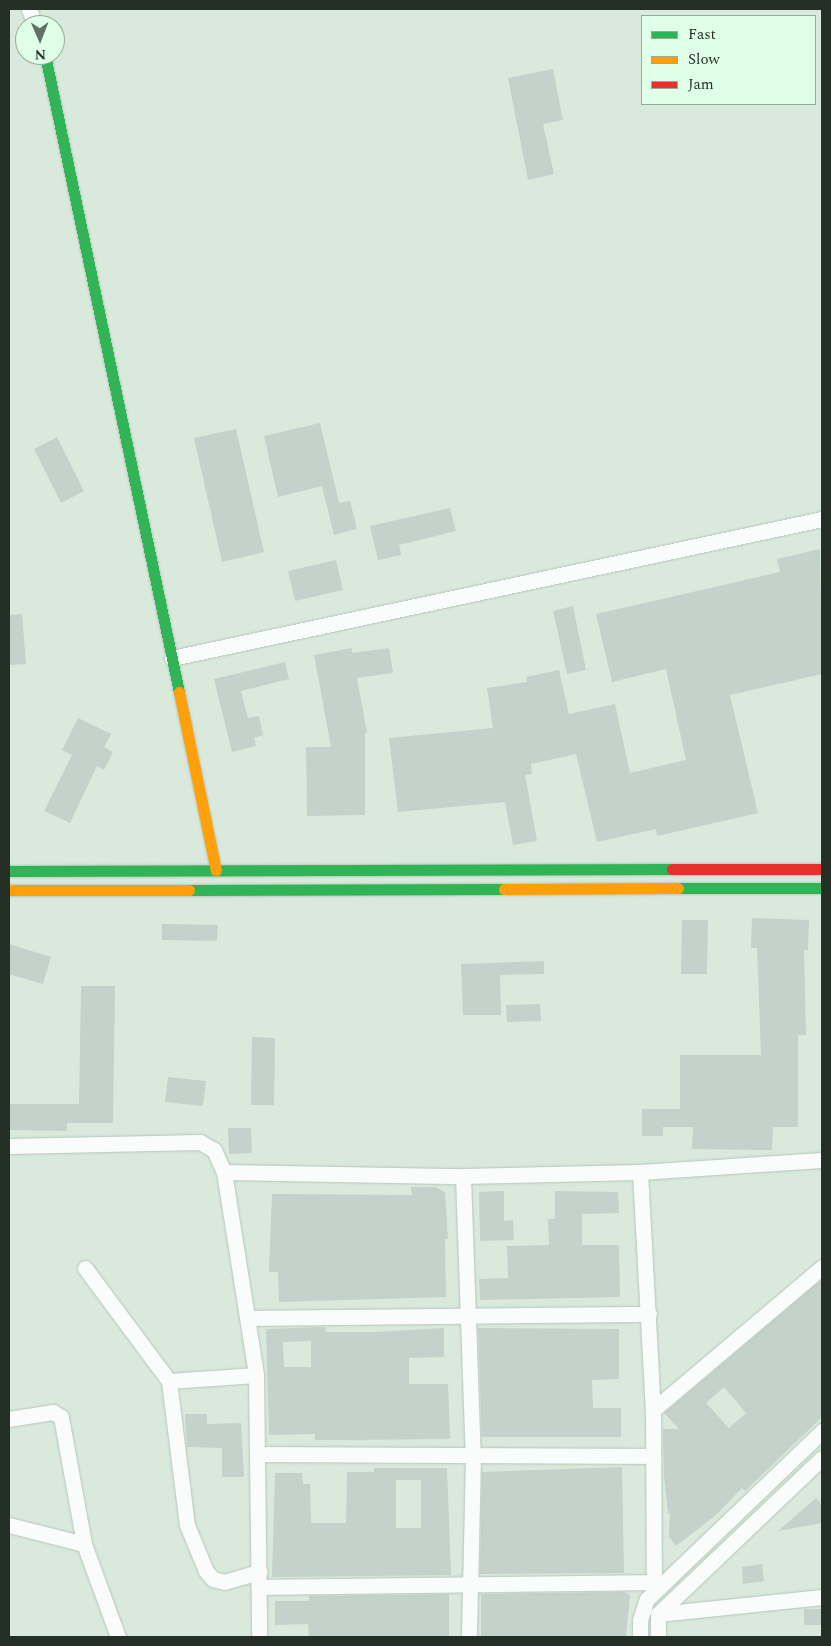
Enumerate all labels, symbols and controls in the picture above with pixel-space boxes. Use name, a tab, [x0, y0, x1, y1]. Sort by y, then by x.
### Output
north arrow	[15, 15, 65, 65]
legend	[641, 15, 816, 105]
text: Fast	[688, 23, 716, 46]
text: N	[34, 44, 46, 65]
text: Slow	[688, 48, 720, 71]
text: Jam	[688, 73, 714, 96]

